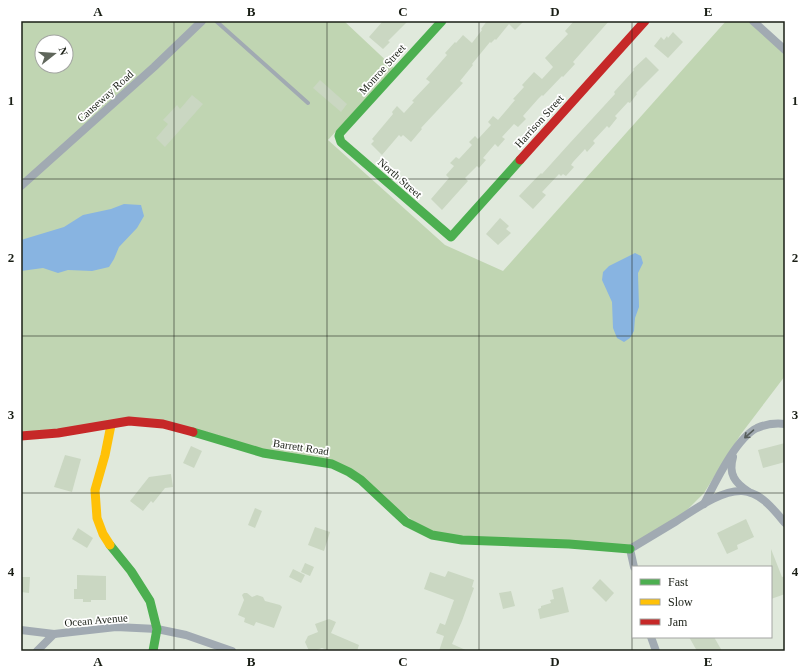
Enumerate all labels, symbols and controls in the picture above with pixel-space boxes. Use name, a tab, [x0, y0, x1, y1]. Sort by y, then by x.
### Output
text: A	[93, 4, 103, 19]
text: B	[247, 4, 256, 19]
text: C	[398, 4, 408, 19]
text: D	[550, 4, 560, 19]
text: E	[704, 4, 712, 19]
north arrow	[34, 34, 74, 74]
street label: Monroe Street	[356, 41, 408, 97]
text: N	[57, 46, 70, 57]
street label: Causeway Road	[75, 67, 136, 124]
street label: Harrison Street	[512, 92, 566, 150]
text: 1	[8, 93, 14, 108]
text: 1	[792, 93, 798, 108]
street label: North Street	[376, 156, 424, 200]
text: 2	[8, 250, 14, 265]
text: 2	[792, 250, 798, 265]
text: 3	[8, 407, 15, 422]
text: 3	[792, 407, 799, 422]
one-way arrow	[744, 430, 754, 439]
street label: Barrett Road	[272, 437, 330, 457]
text: 4	[8, 564, 15, 579]
text: 4	[792, 564, 799, 579]
legend	[632, 566, 772, 638]
text: Fast	[668, 575, 689, 589]
text: Slow	[668, 595, 693, 609]
street label: Ocean Avenue	[64, 611, 128, 629]
text: Jam	[668, 615, 688, 629]
text: A	[93, 654, 103, 669]
text: B	[247, 654, 256, 669]
text: C	[398, 654, 408, 669]
text: D	[550, 654, 560, 669]
text: E	[704, 654, 712, 669]

